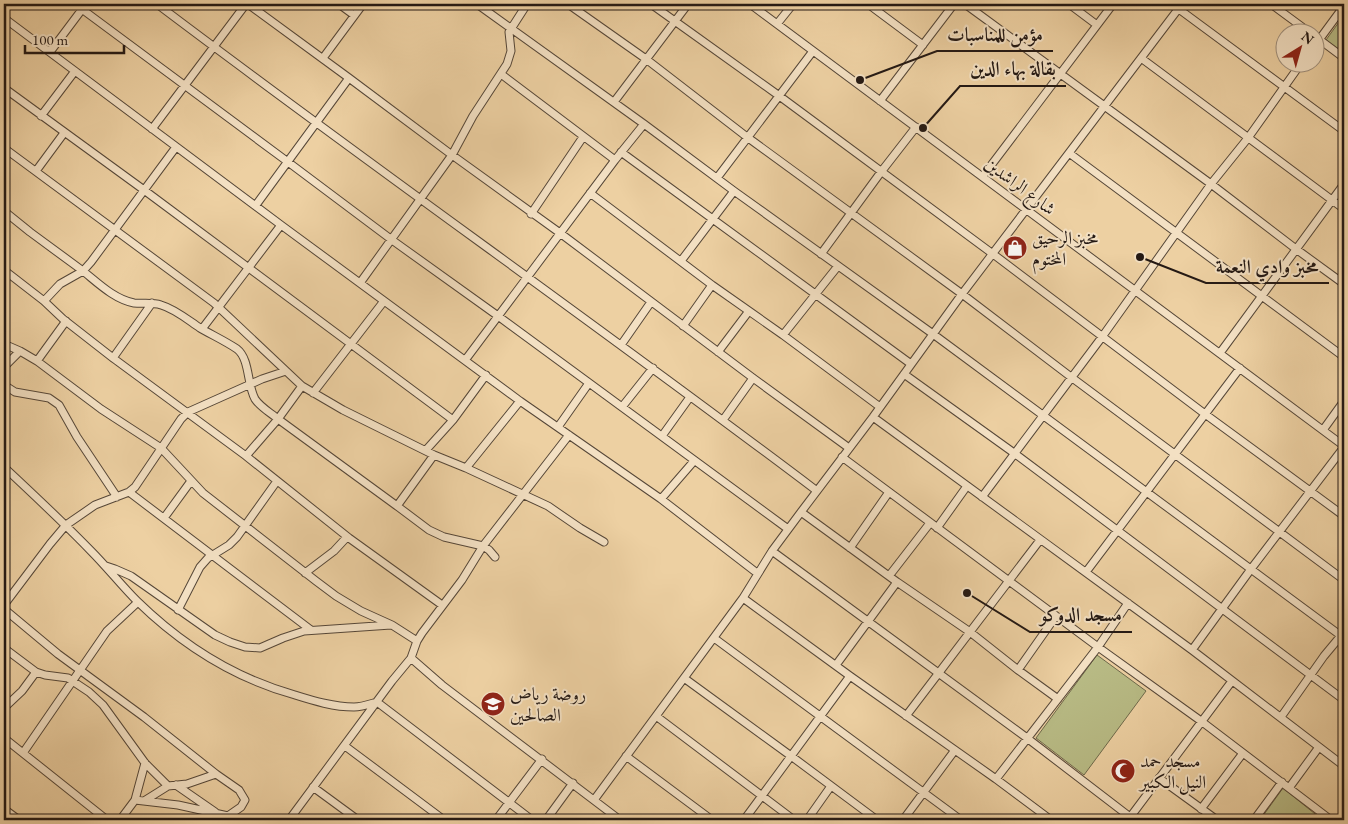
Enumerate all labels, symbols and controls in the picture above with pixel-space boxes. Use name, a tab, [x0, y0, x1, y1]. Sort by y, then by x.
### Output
callout: مؤمن للمناسبات	[937, 17, 1053, 51]
scale bar	[25, 22, 124, 54]
text: مؤمن للمناسبات	[947, 22, 1043, 48]
north arrow	[1276, 22, 1326, 72]
text: N	[1298, 27, 1318, 49]
text: 100 m	[32, 30, 69, 49]
callout: بقالة بهاء الدين	[960, 52, 1066, 86]
text: بقالة بهاء الدين	[970, 56, 1056, 81]
street label: شارع الراشدين	[978, 151, 1060, 223]
place label: مخبز الرحيق المختوم	[1032, 226, 1098, 275]
shop icon: مخبز الرحيق المختوم	[1002, 235, 1028, 261]
callout: مخبز وادي النعمة	[1206, 249, 1329, 283]
text: مخبز وادي النعمة	[1216, 254, 1319, 282]
callout: مسجد الدوكو	[1030, 598, 1132, 632]
text: مسجد الدوكو	[1038, 602, 1122, 627]
place label: روضة رياض الصالحين	[510, 682, 586, 726]
school or university icon: روضة رياض الصالحين	[480, 691, 506, 717]
place label: مسجد حمد النيل الكبير	[1138, 749, 1206, 795]
mosque icon: مسجد حمد النيل الكبير	[1110, 758, 1136, 784]

